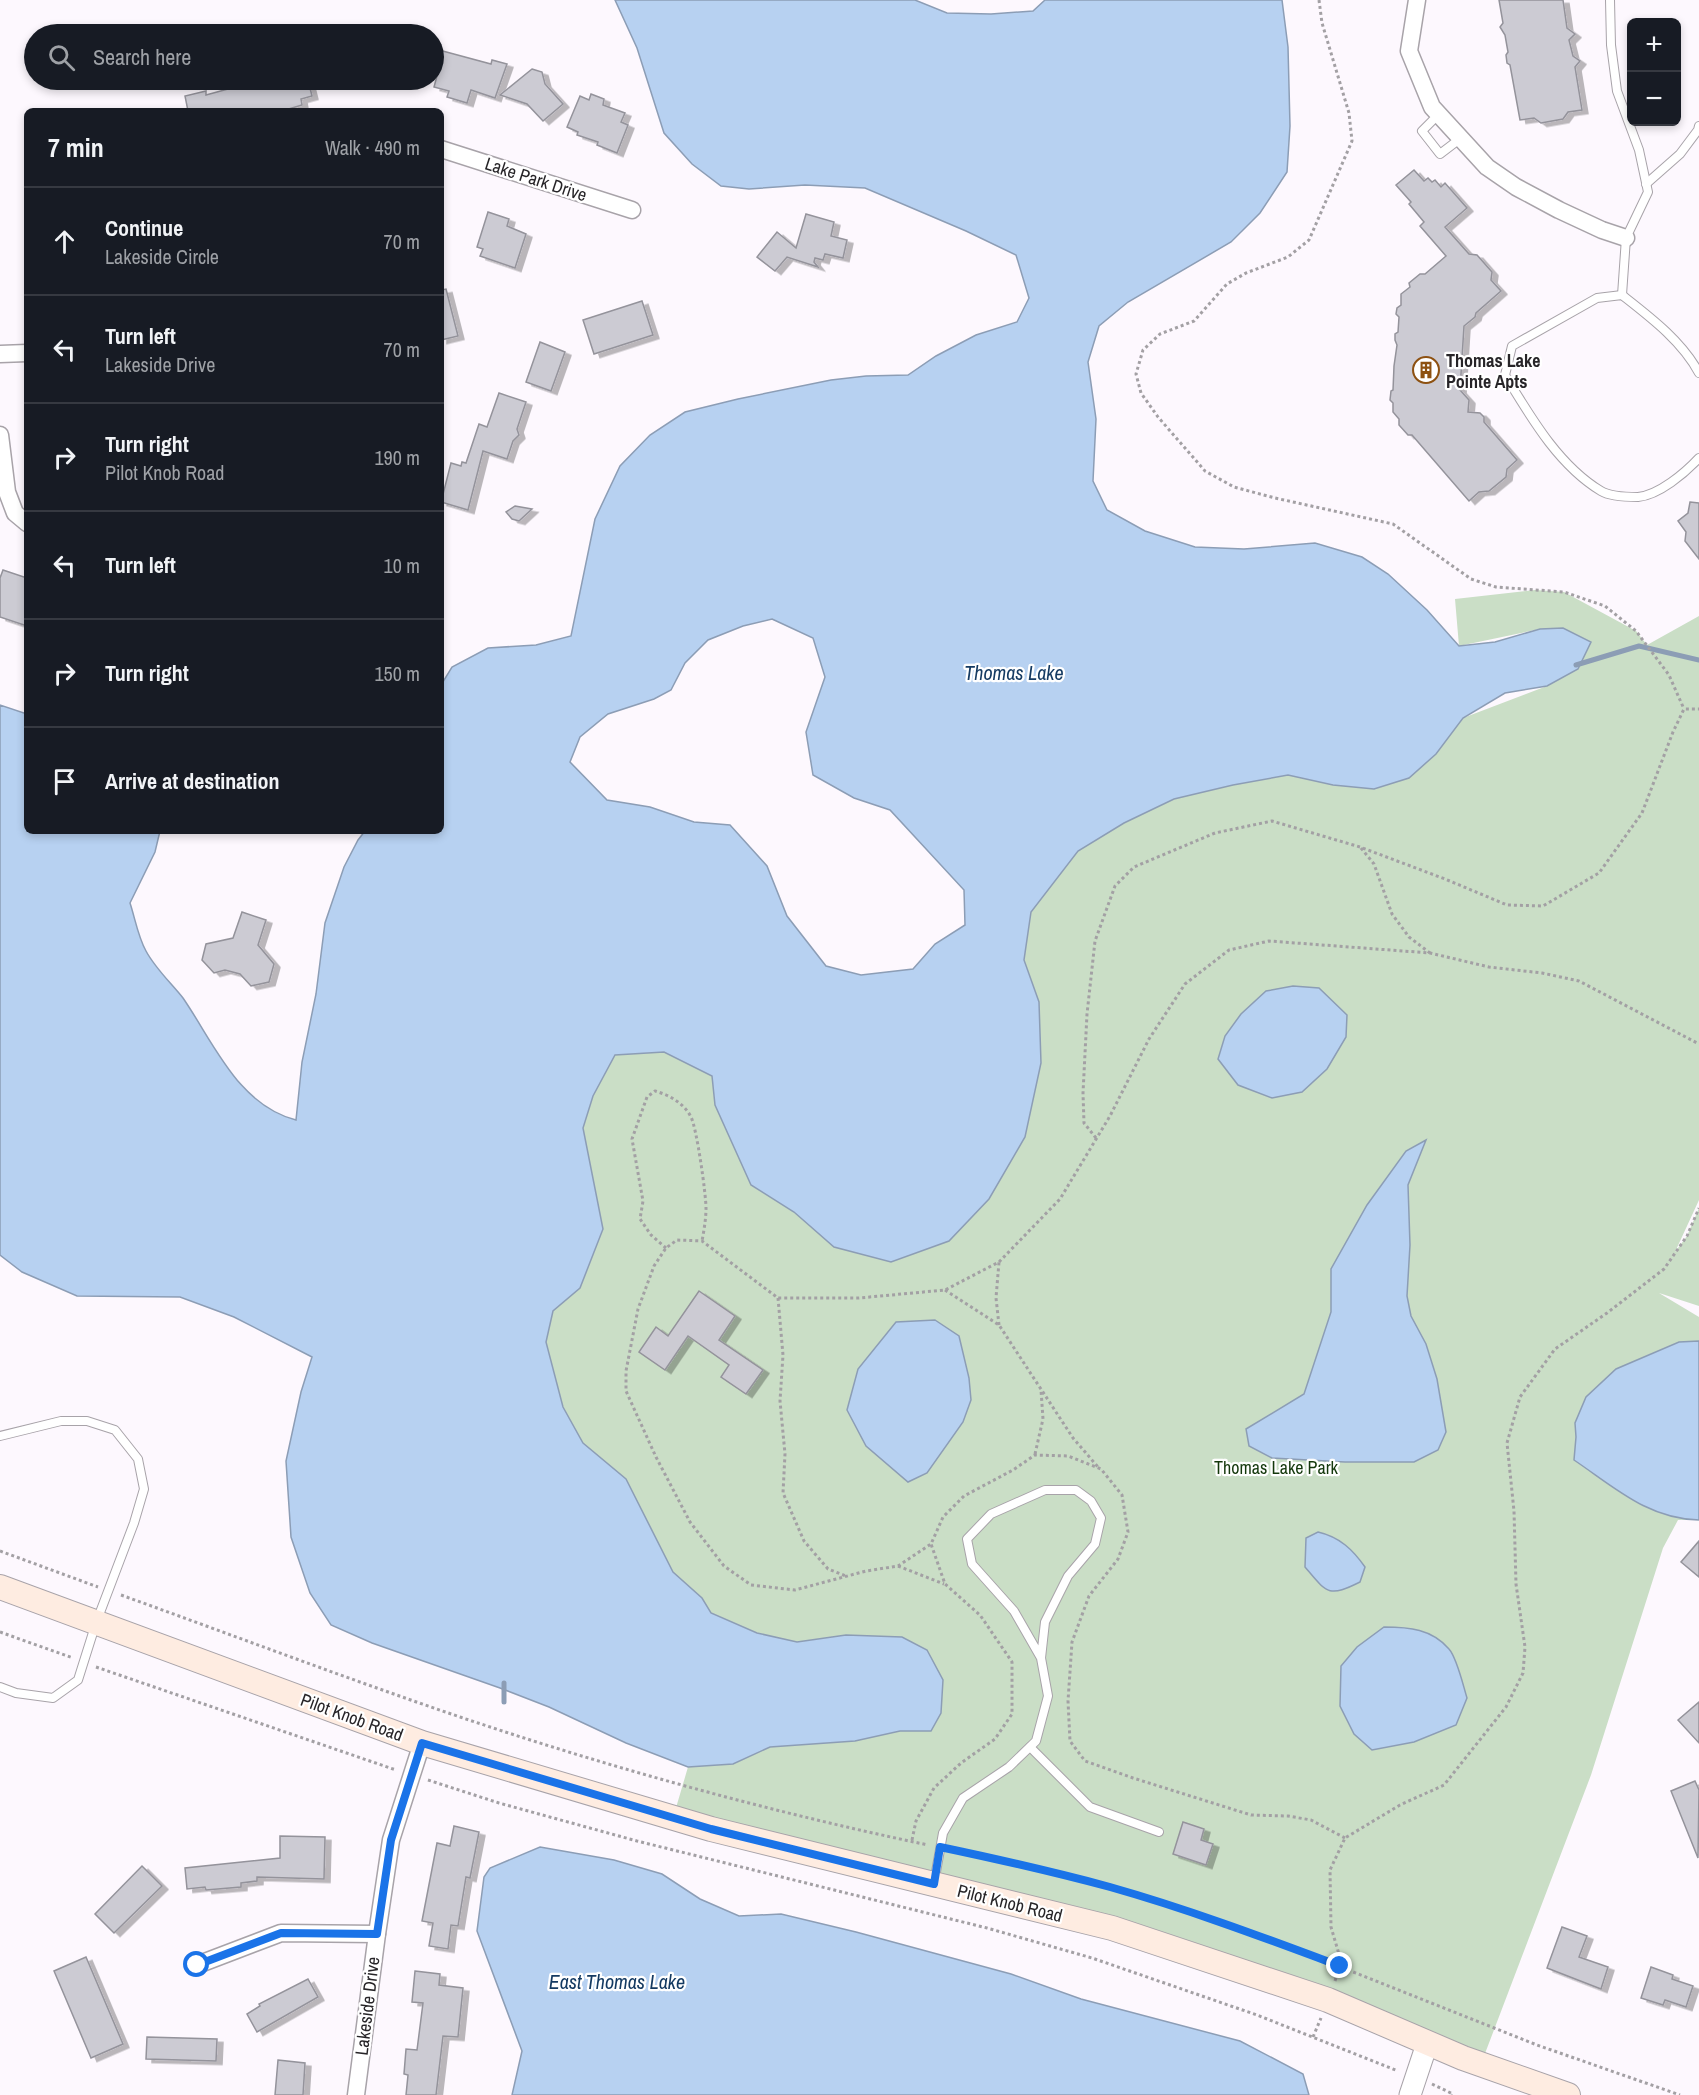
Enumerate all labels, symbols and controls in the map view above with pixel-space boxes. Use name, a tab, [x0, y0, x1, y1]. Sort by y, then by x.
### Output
map controls	[1627, 18, 1681, 126]
button: +	[1627, 18, 1681, 72]
search box	[24, 24, 444, 90]
icon: search	[45, 41, 78, 74]
text: Search here	[93, 42, 191, 72]
button: −	[1627, 72, 1681, 126]
text: 7 min	[48, 130, 104, 165]
text: Walk · 490 m	[325, 134, 420, 161]
street label: Lake Park Drive	[482, 151, 590, 207]
text: Continue	[105, 213, 183, 243]
icon: ahead	[48, 225, 81, 258]
text: 70 m	[384, 228, 420, 255]
text: Lakeside Circle	[105, 243, 219, 270]
text: Turn left	[105, 321, 176, 351]
icon: left	[48, 333, 81, 366]
text: 70 m	[384, 336, 420, 363]
place label: Thomas Lake Pointe Apts	[1446, 348, 1540, 394]
text: Lakeside Drive	[105, 351, 215, 378]
building icon: Thomas Lake Pointe Apts	[1411, 355, 1441, 385]
text: Turn right	[105, 429, 189, 459]
icon: right	[48, 441, 81, 474]
text: 190 m	[374, 444, 420, 471]
text: Pilot Knob Road	[105, 459, 224, 486]
icon: left	[48, 549, 81, 582]
text: Turn left	[105, 550, 176, 580]
text: 10 m	[384, 552, 420, 579]
icon: right	[48, 657, 81, 690]
text: Turn right	[105, 658, 189, 688]
water label: Thomas Lake	[964, 659, 1064, 686]
text: 150 m	[374, 660, 420, 687]
icon: arrive	[48, 765, 81, 798]
text: Arrive at destination	[105, 766, 279, 796]
park label: Thomas Lake Park	[1214, 1455, 1339, 1480]
street label: Pilot Knob Road	[297, 1687, 407, 1747]
street label: Pilot Knob Road	[955, 1878, 1065, 1928]
route start	[183, 1951, 209, 1977]
route end	[1326, 1952, 1352, 1978]
street label: Lakeside Drive	[349, 1955, 385, 2057]
water label: East Thomas Lake	[549, 1968, 685, 1995]

